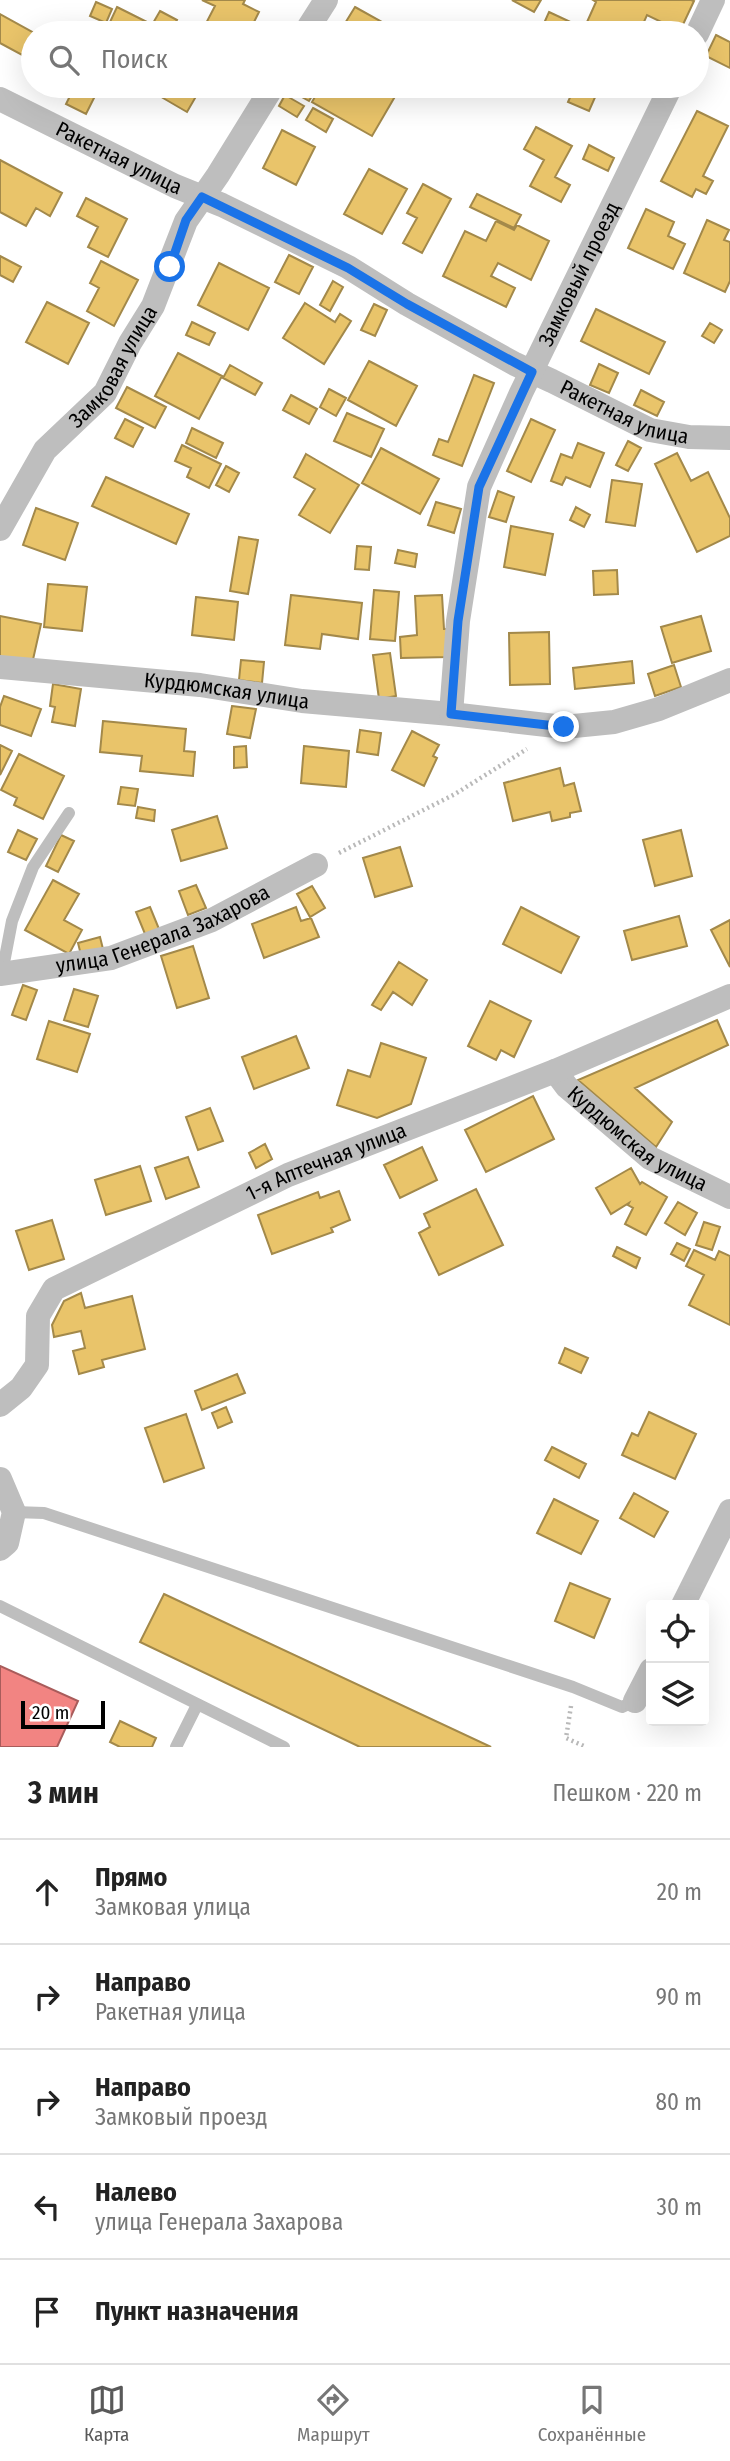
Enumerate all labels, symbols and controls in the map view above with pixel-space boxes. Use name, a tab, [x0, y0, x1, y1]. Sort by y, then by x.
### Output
search box	[21, 21, 709, 98]
icon: search	[45, 41, 83, 79]
text: Поиск	[101, 44, 168, 75]
street label: Ракетная улица	[52, 116, 186, 200]
street label: Замковый проезд	[533, 198, 625, 351]
route start	[154, 251, 185, 282]
street label: Замковая улица	[64, 301, 163, 433]
street label: Ракетная улица	[556, 374, 691, 450]
street label: Курдюмская улица	[143, 667, 310, 715]
route end	[548, 711, 579, 742]
street label: улица Генерала Захарова	[54, 879, 274, 979]
street label: Курдюмская улица	[562, 1080, 711, 1197]
street label: 1-я Аптечная улица	[241, 1117, 410, 1207]
map controls	[646, 1600, 709, 1726]
button: locate	[646, 1600, 709, 1663]
button: layers	[646, 1663, 709, 1726]
scale bar	[21, 1698, 105, 1730]
text: 20 m	[32, 1701, 69, 1724]
text: 3 мин	[28, 1775, 99, 1811]
text: Пешком · 220 m	[553, 1779, 702, 1807]
text: Прямо	[95, 1862, 167, 1893]
icon: ahead	[28, 1873, 66, 1911]
text: 20 m	[657, 1878, 702, 1906]
text: Замковая улица	[95, 1893, 251, 1921]
text: Направо	[95, 1967, 191, 1998]
icon: right	[28, 1978, 66, 2016]
text: 90 m	[656, 1983, 702, 2011]
text: Ракетная улица	[95, 1998, 246, 2026]
text: Направо	[95, 2072, 191, 2103]
icon: right	[28, 2083, 66, 2121]
text: 80 m	[655, 2088, 702, 2116]
text: Замковый проезд	[95, 2103, 267, 2131]
text: Налево	[95, 2177, 177, 2208]
icon: left	[28, 2188, 66, 2226]
text: 30 m	[657, 2193, 702, 2221]
text: улица Генерала Захарова	[95, 2208, 343, 2236]
icon: arrive	[28, 2293, 66, 2331]
text: Пункт назначения	[95, 2296, 299, 2327]
tab: Карта	[84, 2381, 129, 2446]
tab: Маршрут	[297, 2381, 370, 2446]
tab: Сохранённые	[538, 2381, 646, 2446]

